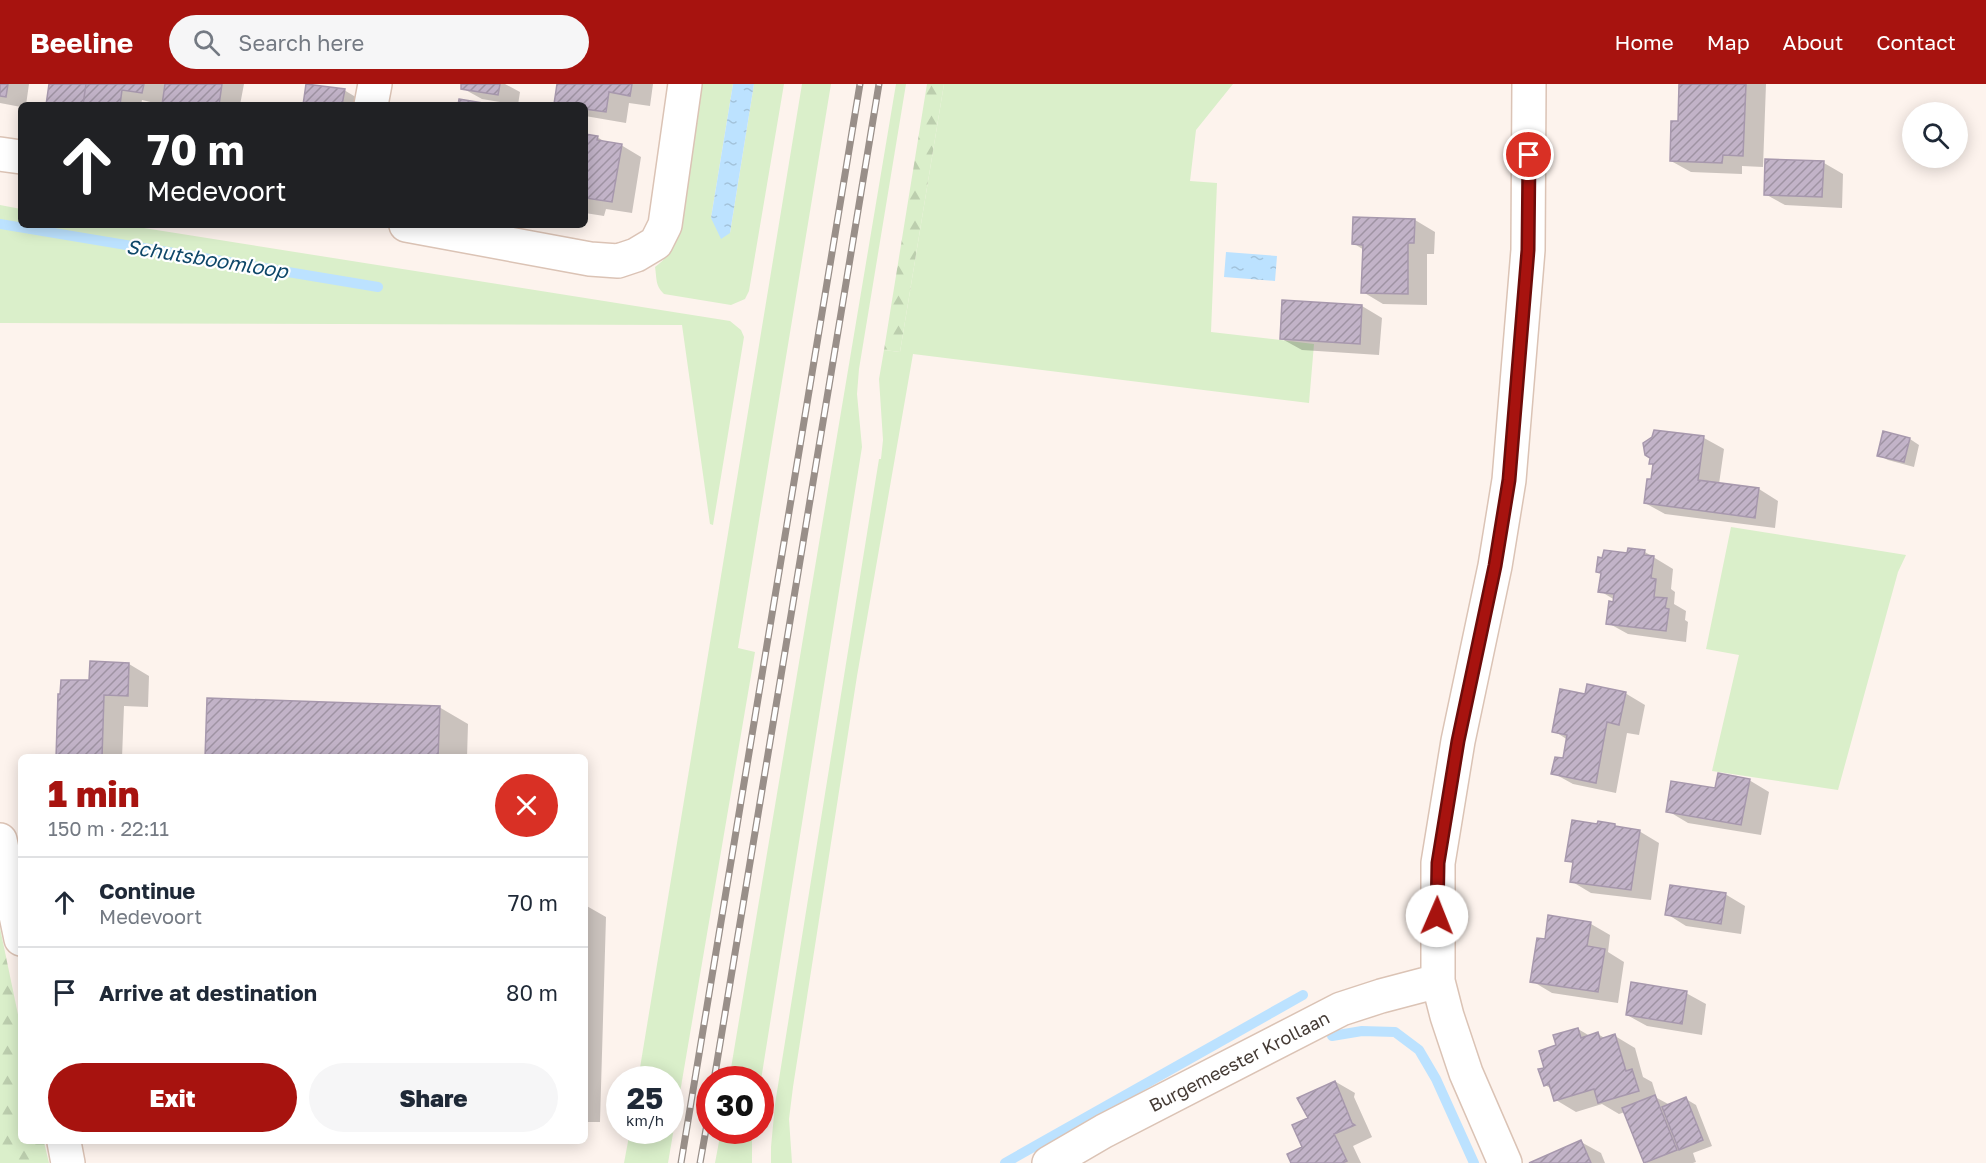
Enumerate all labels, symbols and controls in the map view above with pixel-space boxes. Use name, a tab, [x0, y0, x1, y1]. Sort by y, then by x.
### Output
search box	[169, 15, 589, 69]
text: Beeline	[30, 26, 133, 59]
icon: search	[190, 26, 223, 59]
text: Search here	[238, 29, 364, 56]
text: Home	[1614, 29, 1674, 55]
text: Map	[1707, 29, 1750, 55]
text: About	[1783, 29, 1843, 55]
text: Contact	[1876, 29, 1956, 55]
map controls	[1902, 102, 1968, 168]
button: search	[1902, 102, 1968, 168]
text: 70 m	[147, 124, 244, 174]
icon: ahead	[48, 126, 126, 204]
pin	[1503, 129, 1554, 180]
icon: arrive	[1512, 138, 1545, 171]
text: Medevoort	[147, 175, 286, 207]
water label: Schutsboomloop	[125, 233, 291, 283]
text: 1 min	[48, 772, 139, 815]
button: close	[495, 774, 558, 837]
text: 150 m · 22:11	[48, 816, 169, 840]
text: Continue	[99, 877, 195, 904]
position arrow	[1405, 884, 1469, 948]
icon: ahead	[48, 886, 81, 919]
text: 70 m	[508, 889, 558, 916]
text: Medevoort	[99, 904, 202, 928]
icon: arrive	[48, 976, 81, 1009]
text: Arrive at destination	[99, 979, 317, 1006]
text: 80 m	[506, 979, 558, 1006]
street label: Burgemeester Krollaan	[1145, 1006, 1333, 1116]
button: Exit	[48, 1063, 297, 1132]
button: Share	[309, 1063, 558, 1132]
speed limit sign: 30	[696, 1066, 774, 1144]
text: 25	[627, 1080, 663, 1116]
text: km/h	[626, 1111, 664, 1129]

